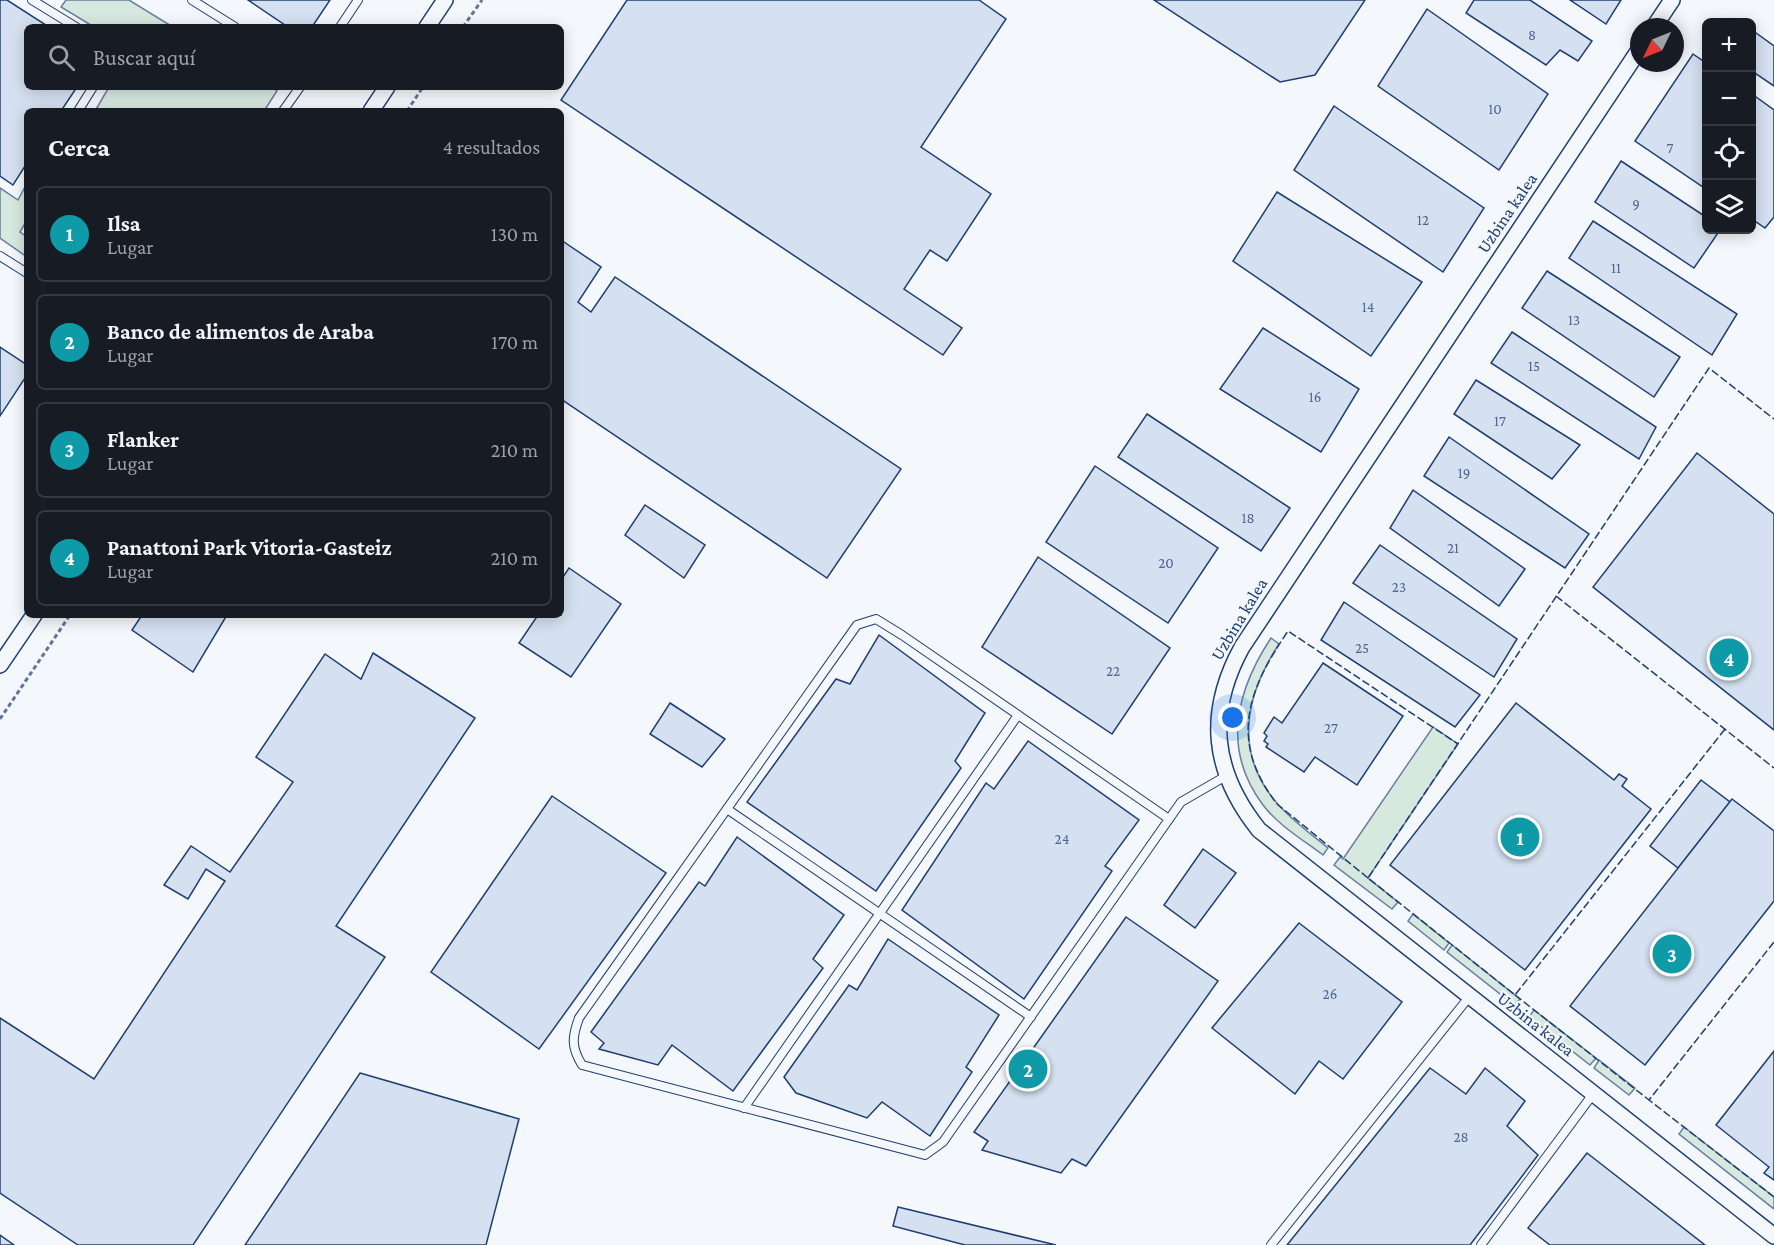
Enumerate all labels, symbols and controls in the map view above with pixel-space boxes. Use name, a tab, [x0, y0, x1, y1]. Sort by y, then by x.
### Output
north arrow	[1630, 18, 1684, 72]
map controls	[1702, 18, 1756, 234]
button: +	[1702, 18, 1756, 72]
search box	[24, 24, 564, 90]
house number: 8	[1528, 27, 1536, 43]
icon: search	[45, 41, 78, 74]
text: Buscar aquí	[93, 45, 195, 70]
button: −	[1702, 72, 1756, 126]
house number: 10	[1488, 101, 1502, 117]
button: locate	[1702, 126, 1756, 180]
text: Cerca	[48, 133, 110, 162]
text: 4 resultados	[443, 136, 540, 158]
house number: 7	[1667, 140, 1674, 156]
street label: Uzbina kalea	[1473, 169, 1541, 257]
button: layers	[1702, 180, 1756, 234]
house number: 9	[1632, 196, 1640, 212]
text: Ilsa	[107, 211, 141, 236]
house number: 12	[1417, 212, 1429, 228]
text: 1	[66, 223, 73, 245]
text: 130 m	[491, 223, 538, 245]
text: Lugar	[107, 236, 153, 258]
house number: 11	[1611, 260, 1621, 276]
house number: 14	[1362, 299, 1374, 315]
house number: 13	[1568, 312, 1580, 328]
text: Banco de alimentos de Araba	[107, 319, 374, 344]
text: 2	[64, 331, 75, 353]
text: 170 m	[491, 331, 538, 353]
text: Lugar	[107, 344, 153, 366]
house number: 15	[1528, 358, 1540, 374]
house number: 16	[1309, 389, 1321, 405]
house number: 17	[1494, 413, 1506, 429]
text: Flanker	[107, 427, 179, 452]
text: 3	[65, 439, 74, 461]
text: 210 m	[491, 439, 538, 461]
text: Lugar	[107, 452, 153, 474]
house number: 19	[1458, 465, 1470, 481]
house number: 18	[1241, 510, 1255, 526]
text: Panattoni Park Vitoria-Gasteiz	[107, 535, 391, 560]
house number: 21	[1447, 540, 1459, 556]
text: 4	[64, 547, 75, 569]
text: 210 m	[491, 547, 538, 569]
house number: 20	[1158, 555, 1174, 571]
text: Lugar	[107, 560, 153, 582]
street label: Uzbina kalea	[1207, 574, 1271, 664]
house number: 23	[1392, 579, 1406, 595]
pin: 4	[1710, 636, 1748, 680]
house number: 25	[1355, 640, 1369, 656]
house number: 22	[1106, 663, 1120, 679]
your location	[1218, 703, 1247, 732]
house number: 27	[1324, 720, 1338, 736]
pin: 1	[1500, 814, 1540, 860]
house number: 24	[1055, 831, 1069, 847]
pin: 3	[1652, 932, 1692, 976]
house number: 26	[1323, 986, 1337, 1002]
street label: Uzbina kalea	[1493, 988, 1579, 1060]
pin: 2	[1008, 1046, 1048, 1092]
house number: 28	[1453, 1129, 1469, 1145]

